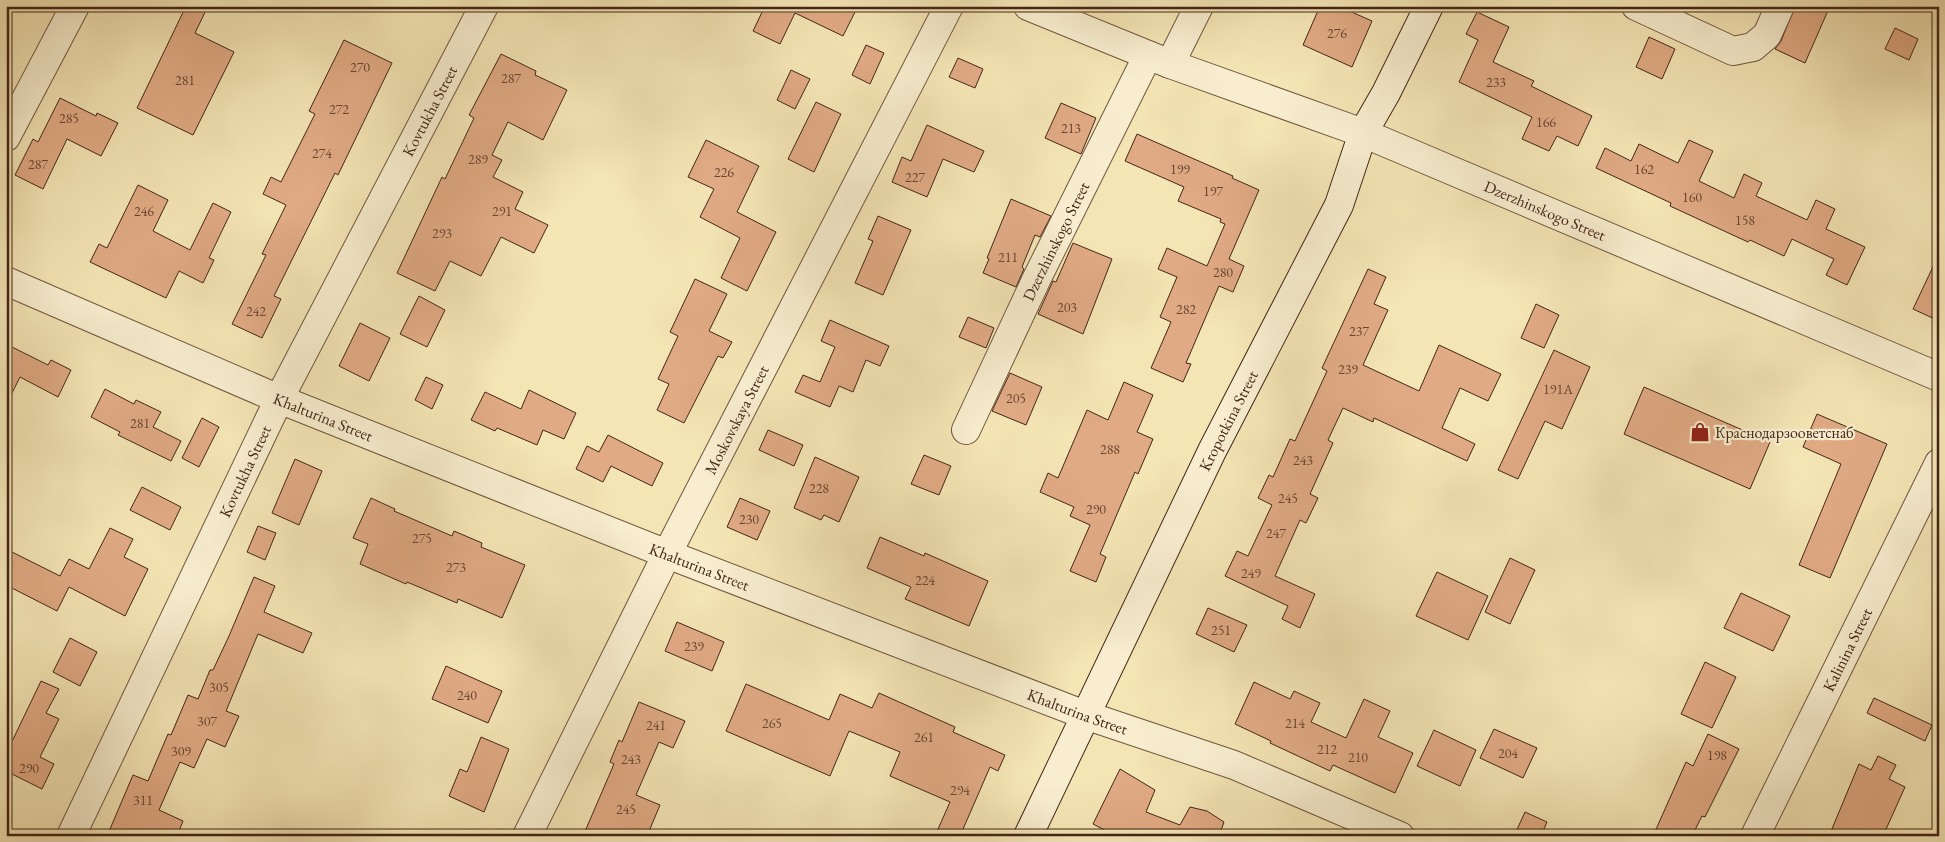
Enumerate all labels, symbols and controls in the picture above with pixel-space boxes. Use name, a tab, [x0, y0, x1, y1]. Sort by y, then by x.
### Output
house number: 276	[1327, 24, 1347, 42]
house number: 270	[350, 58, 370, 76]
street label: Kovtukha Street	[397, 62, 462, 160]
house number: 287	[501, 69, 521, 87]
house number: 281	[175, 71, 195, 89]
house number: 233	[1486, 73, 1506, 91]
house number: 272	[329, 100, 349, 118]
house number: 285	[59, 109, 79, 127]
house number: 166	[1536, 113, 1556, 131]
house number: 213	[1061, 119, 1081, 137]
house number: 274	[312, 144, 332, 162]
house number: 289	[468, 150, 488, 168]
house number: 287	[28, 155, 48, 173]
house number: 199	[1170, 160, 1190, 178]
house number: 162	[1634, 160, 1654, 178]
house number: 226	[714, 163, 734, 181]
house number: 227	[905, 168, 925, 186]
street label: Dzerzhinskogo Street	[1481, 175, 1609, 246]
street label: Dzerzhinskogo Street	[1018, 178, 1094, 304]
house number: 197	[1203, 182, 1223, 200]
house number: 160	[1682, 188, 1702, 206]
house number: 246	[134, 202, 154, 220]
house number: 291	[492, 202, 512, 220]
house number: 158	[1735, 211, 1755, 229]
house number: 293	[432, 224, 452, 242]
house number: 211	[998, 248, 1018, 266]
house number: 280	[1213, 263, 1233, 281]
house number: 203	[1057, 298, 1077, 316]
house number: 282	[1176, 300, 1196, 318]
house number: 242	[246, 302, 266, 320]
house number: 237	[1349, 322, 1369, 340]
house number: 239	[1338, 360, 1358, 378]
street label: Moskovskaya Street	[700, 362, 773, 478]
street label: Kropotkina Street	[1194, 367, 1263, 474]
house number: 191А	[1543, 380, 1573, 398]
street label: Khalturina Street	[270, 388, 376, 446]
house number: 205	[1006, 389, 1026, 407]
house number: 281	[130, 414, 150, 432]
shop icon: Краснодарзооветснаб	[1689, 421, 1711, 443]
street label: Kovtukha Street	[214, 422, 276, 521]
place label: Краснодарзооветснаб	[1715, 422, 1854, 443]
house number: 288	[1100, 440, 1120, 458]
house number: 243	[1293, 451, 1313, 469]
house number: 228	[809, 479, 829, 497]
house number: 245	[1278, 489, 1298, 507]
house number: 290	[1086, 500, 1106, 518]
house number: 230	[739, 510, 759, 528]
house number: 247	[1266, 524, 1286, 542]
house number: 275	[412, 529, 432, 547]
street label: Khalturina Street	[646, 538, 752, 596]
house number: 273	[446, 558, 466, 576]
house number: 249	[1241, 564, 1261, 582]
house number: 224	[915, 571, 935, 589]
street label: Kalinina Street	[1818, 604, 1877, 695]
house number: 251	[1211, 621, 1231, 639]
house number: 239	[684, 637, 704, 655]
house number: 305	[209, 678, 229, 696]
street label: Khalturina Street	[1024, 684, 1130, 740]
house number: 240	[457, 686, 477, 704]
house number: 307	[197, 712, 217, 730]
house number: 265	[762, 714, 782, 732]
house number: 214	[1285, 714, 1305, 732]
house number: 241	[646, 716, 666, 734]
house number: 261	[914, 728, 934, 746]
house number: 212	[1317, 740, 1337, 758]
house number: 309	[171, 742, 191, 760]
house number: 204	[1498, 744, 1518, 762]
house number: 198	[1707, 746, 1727, 764]
house number: 210	[1348, 748, 1368, 766]
house number: 243	[621, 750, 641, 768]
house number: 290	[19, 759, 39, 777]
house number: 294	[950, 781, 970, 799]
house number: 311	[133, 791, 153, 809]
house number: 245	[616, 800, 636, 818]

